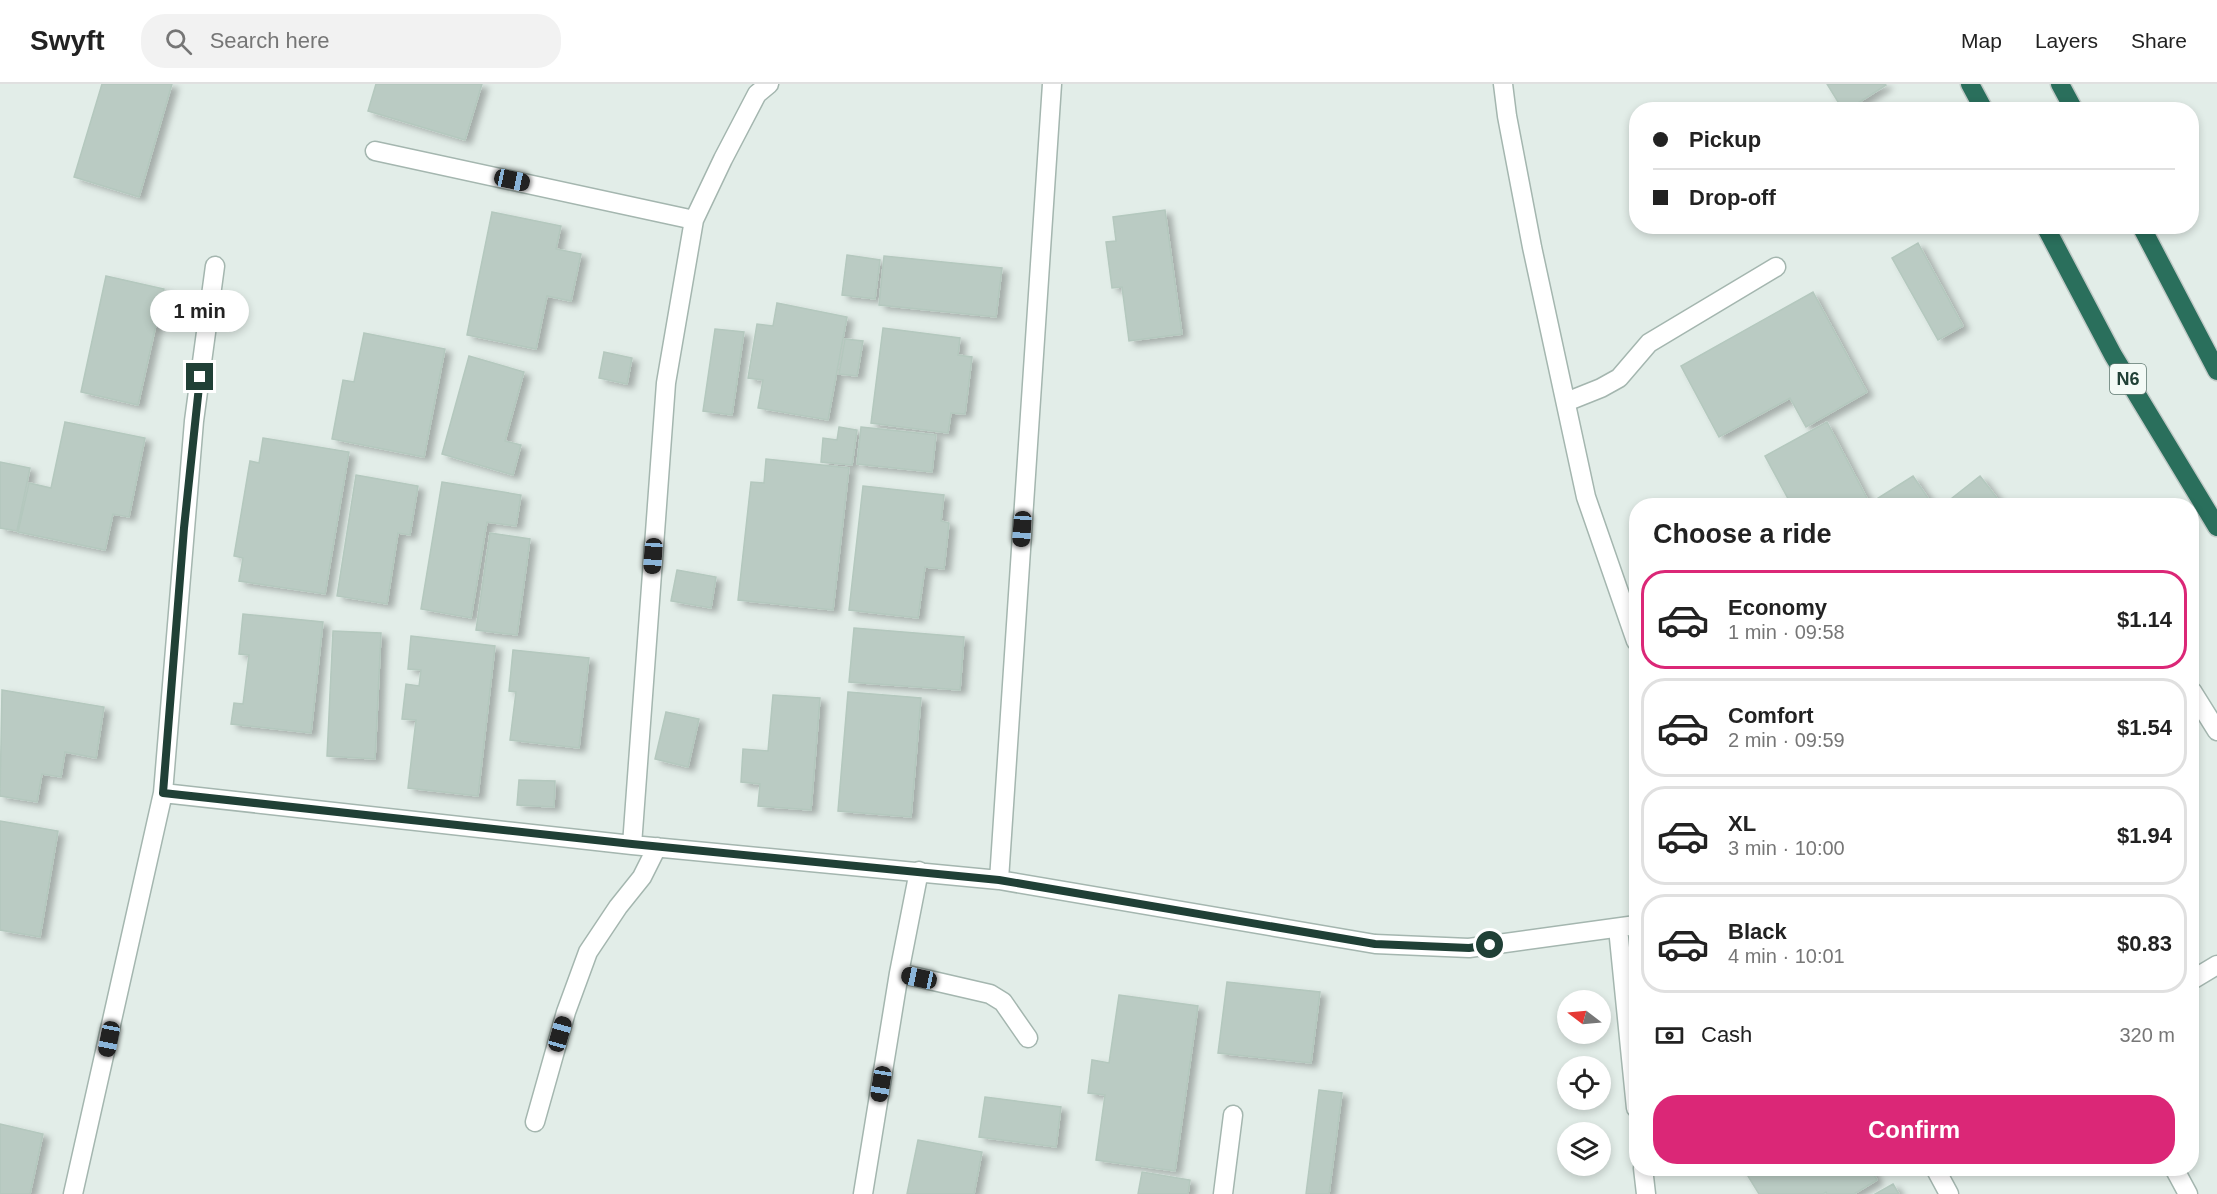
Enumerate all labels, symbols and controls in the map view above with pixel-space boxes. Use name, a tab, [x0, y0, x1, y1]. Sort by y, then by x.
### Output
search box	[141, 14, 561, 68]
text: Swyft	[30, 25, 105, 56]
icon: search	[162, 25, 195, 58]
text: Search here	[210, 28, 330, 53]
text: Map	[1961, 29, 2002, 52]
text: Layers	[2035, 29, 2098, 52]
text: Share	[2131, 29, 2187, 52]
text: Pickup	[1689, 127, 1761, 152]
car	[493, 167, 531, 193]
text: Drop-off	[1689, 185, 1776, 210]
callout: 1 min	[150, 290, 250, 332]
text: 1 min	[173, 300, 226, 322]
route end	[186, 363, 213, 390]
road number: N6	[2110, 364, 2146, 394]
car	[1012, 510, 1032, 548]
text: Choose a ride	[1653, 519, 1832, 549]
car	[643, 537, 663, 575]
icon: car	[1656, 593, 1710, 647]
text: Economy	[1728, 595, 1827, 620]
text: $1.14	[2117, 607, 2172, 632]
text: 1 min · 09:58	[1728, 621, 1845, 643]
icon: car	[1656, 701, 1710, 755]
text: Comfort	[1728, 703, 1814, 728]
text: $1.54	[2117, 715, 2172, 740]
text: 2 min · 09:59	[1728, 729, 1845, 751]
icon: car	[1656, 809, 1710, 863]
text: XL	[1728, 811, 1756, 836]
text: $1.94	[2117, 823, 2172, 848]
text: 3 min · 10:00	[1728, 837, 1845, 859]
icon: car	[1656, 917, 1710, 971]
text: Black	[1728, 919, 1787, 944]
route start	[1476, 931, 1503, 958]
text: $0.83	[2117, 931, 2172, 956]
text: 4 min · 10:01	[1728, 945, 1845, 967]
car	[900, 965, 938, 991]
north arrow	[1557, 990, 1611, 1044]
map controls	[1557, 990, 1611, 1176]
car	[546, 1014, 574, 1054]
icon: cash	[1653, 1019, 1686, 1052]
car	[97, 1020, 121, 1058]
text: Cash	[1701, 1022, 1752, 1047]
text: 320 m	[2119, 1024, 2175, 1046]
button: locate	[1557, 1056, 1611, 1110]
car	[869, 1065, 893, 1103]
button: Confirm	[1653, 1095, 2175, 1164]
button: layers	[1557, 1122, 1611, 1176]

